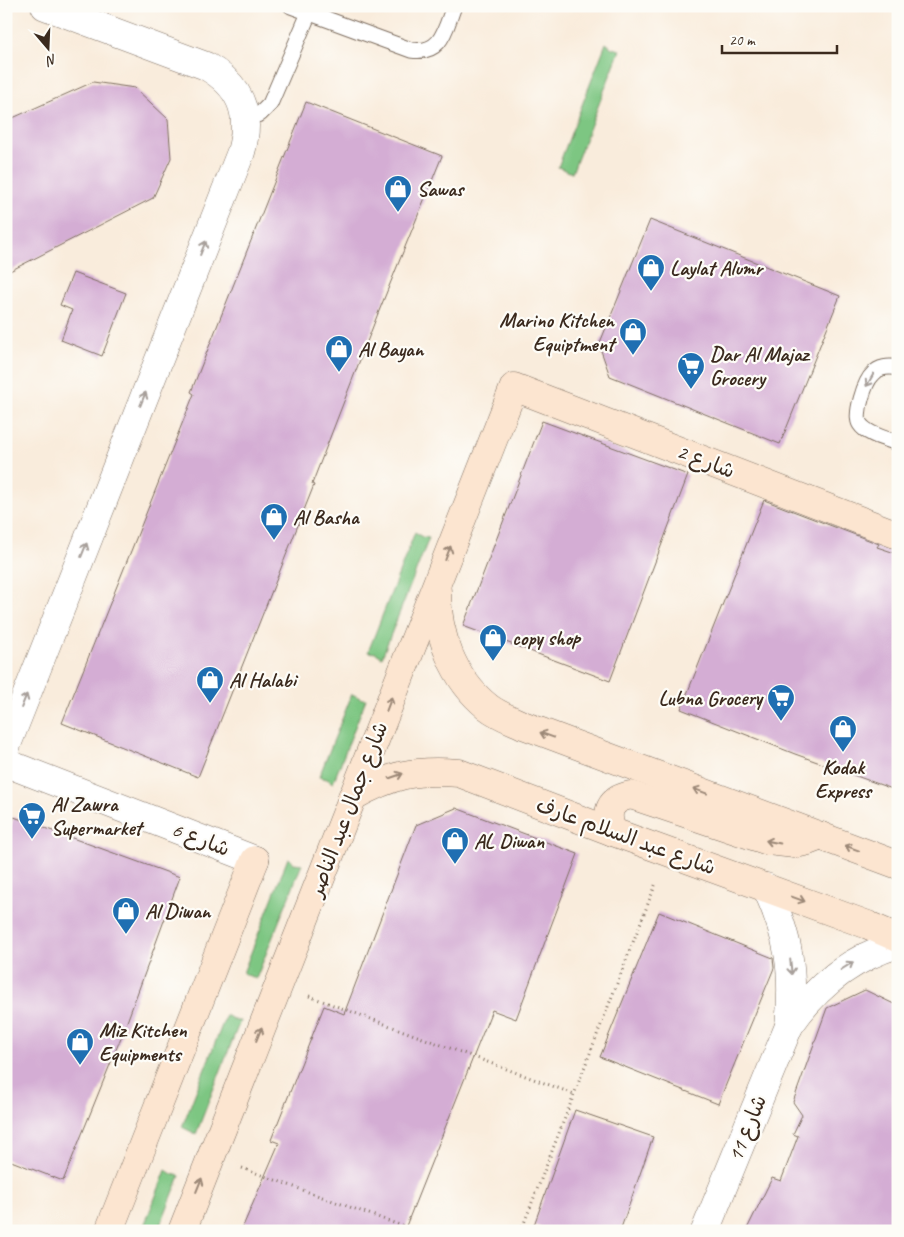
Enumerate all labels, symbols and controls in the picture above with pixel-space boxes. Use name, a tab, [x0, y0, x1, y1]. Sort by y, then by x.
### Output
north arrow	[22, 22, 72, 72]
scale bar	[722, 22, 836, 54]
text: 20 m	[729, 31, 756, 50]
text: N	[43, 50, 59, 70]
shop icon: Sawas	[383, 174, 413, 213]
place label: Sawas	[417, 176, 466, 202]
one-way arrow	[199, 241, 208, 256]
shop icon: Laylat Alumr	[636, 253, 666, 292]
place label: Laylat Alumr	[670, 255, 765, 281]
place label: Marino Kitchen Equiptment	[499, 307, 617, 357]
shop icon: Marino Kitchen Equiptment	[618, 317, 648, 356]
shop icon: Al Bayan	[324, 334, 354, 373]
place label: Al Bayan	[358, 336, 425, 363]
place label: Dar Al Majaz Grocery	[710, 341, 811, 391]
supermarket icon: Dar Al Majaz Grocery	[676, 351, 706, 390]
one-way arrow	[865, 372, 875, 387]
one-way arrow	[139, 392, 148, 407]
street label: شارع 2	[673, 438, 739, 486]
shop icon: Al Basha	[259, 502, 289, 541]
place label: Al Basha	[293, 504, 360, 530]
one-way arrow	[79, 543, 89, 558]
one-way arrow	[444, 546, 454, 561]
shop icon: copy shop	[478, 623, 508, 662]
place label: copy shop	[512, 625, 582, 651]
shop icon: Al Halabi	[195, 665, 225, 704]
place label: Al Halabi	[229, 667, 299, 693]
supermarket icon: Lubna Grocery	[766, 683, 796, 722]
place label: Lubna Grocery	[658, 685, 765, 711]
one-way arrow	[20, 694, 29, 709]
one-way arrow	[385, 697, 394, 712]
shop icon: Kodak Express	[828, 714, 858, 753]
street label: شارع جمال عبد الناصر	[302, 718, 395, 903]
one-way arrow	[540, 730, 556, 739]
place label: Kodak Express	[815, 754, 874, 804]
one-way arrow	[388, 771, 404, 781]
one-way arrow	[693, 786, 708, 795]
place label: Al Zawra Supermarket	[51, 791, 144, 841]
street label: شارع عبد السلام عارف	[532, 791, 719, 883]
supermarket icon: Al Zawra Supermarket	[17, 801, 47, 840]
street label: شارع 6	[168, 816, 234, 864]
shop icon: AL Diwan	[440, 826, 470, 865]
place label: AL Diwan	[474, 828, 544, 854]
one-way arrow	[766, 836, 782, 846]
one-way arrow	[845, 843, 860, 852]
one-way arrow	[789, 895, 805, 904]
shop icon: Al Diwan	[111, 896, 141, 935]
place label: Al Diwan	[145, 898, 212, 924]
one-way arrow	[786, 958, 796, 974]
one-way arrow	[840, 961, 854, 971]
place label: Miz Kitchen Equipments	[99, 1017, 187, 1067]
shop icon: Miz Kitchen Equipments	[65, 1027, 95, 1066]
one-way arrow	[255, 1027, 264, 1042]
street label: شارع 11	[722, 1091, 774, 1166]
one-way arrow	[196, 1178, 205, 1193]

